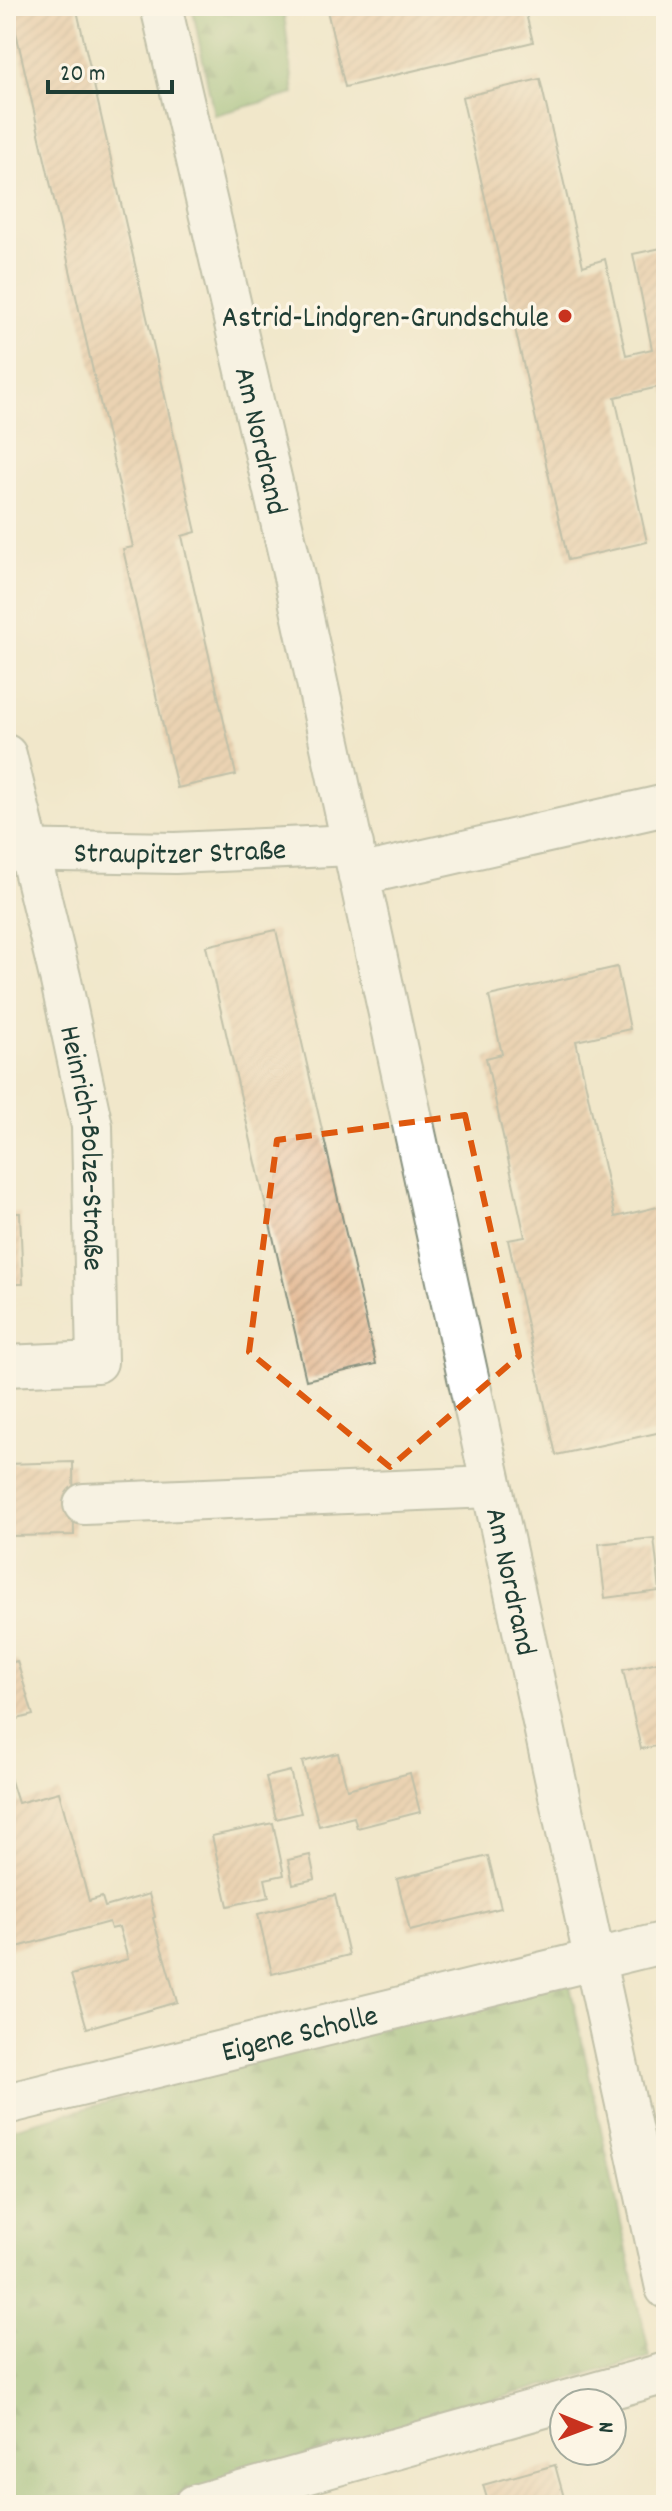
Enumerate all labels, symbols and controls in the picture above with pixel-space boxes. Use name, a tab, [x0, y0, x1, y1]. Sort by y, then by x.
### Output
scale bar	[48, 44, 172, 94]
text: 20 m	[60, 58, 106, 92]
place label: Astrid-Lindgren-Grundschule	[222, 299, 549, 342]
marker: Astrid-Lindgren-Grundschule	[556, 307, 574, 325]
street label: Am Nordrand	[220, 363, 296, 520]
street label: Straupitzer Straße	[73, 831, 287, 879]
street label: Heinrich-Bolze-Straße	[45, 1022, 112, 1271]
street label: Am Nordrand	[471, 1504, 545, 1660]
street label: Eigene Scholle	[218, 1997, 383, 2076]
north arrow	[548, 2387, 628, 2467]
text: N	[589, 2422, 620, 2433]

